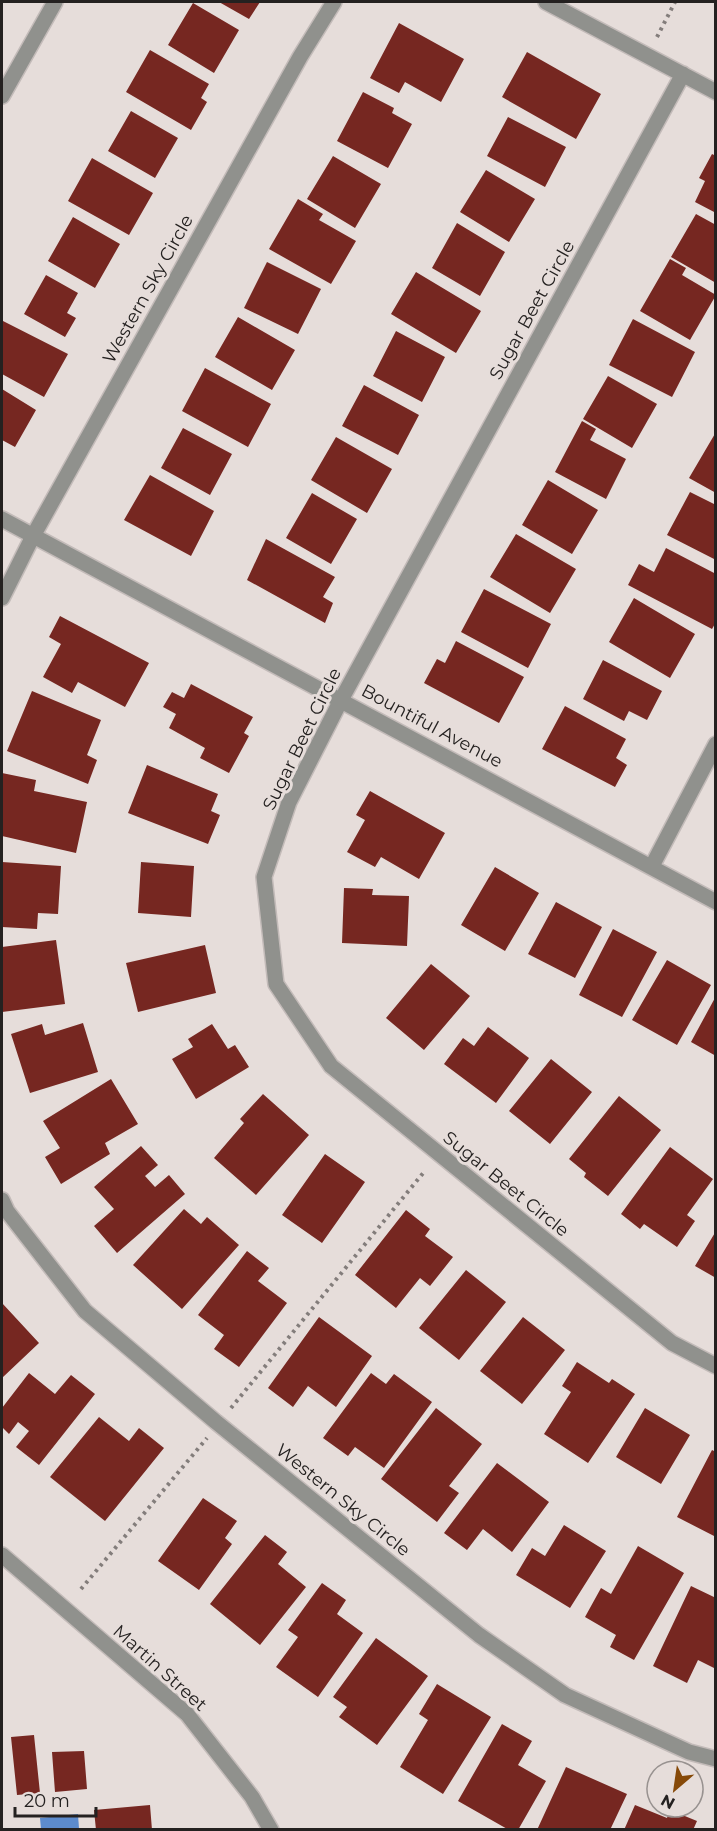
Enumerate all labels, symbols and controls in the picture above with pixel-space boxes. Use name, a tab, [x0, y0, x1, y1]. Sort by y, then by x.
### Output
street label: Western Sky Circle	[98, 211, 198, 367]
street label: Sugar Beet Circle	[485, 236, 579, 383]
street label: Sugar Beet Circle	[258, 664, 346, 814]
street label: Bountiful Avenue	[358, 679, 507, 773]
street label: Sugar Beet Circle	[439, 1126, 574, 1242]
street label: Western Sky Circle	[271, 1439, 415, 1561]
street label: Martin Street	[109, 1620, 211, 1716]
north arrow	[645, 1759, 705, 1819]
scale bar	[15, 1780, 96, 1818]
text: 20 m	[24, 1790, 70, 1812]
text: N	[658, 1790, 678, 1813]

